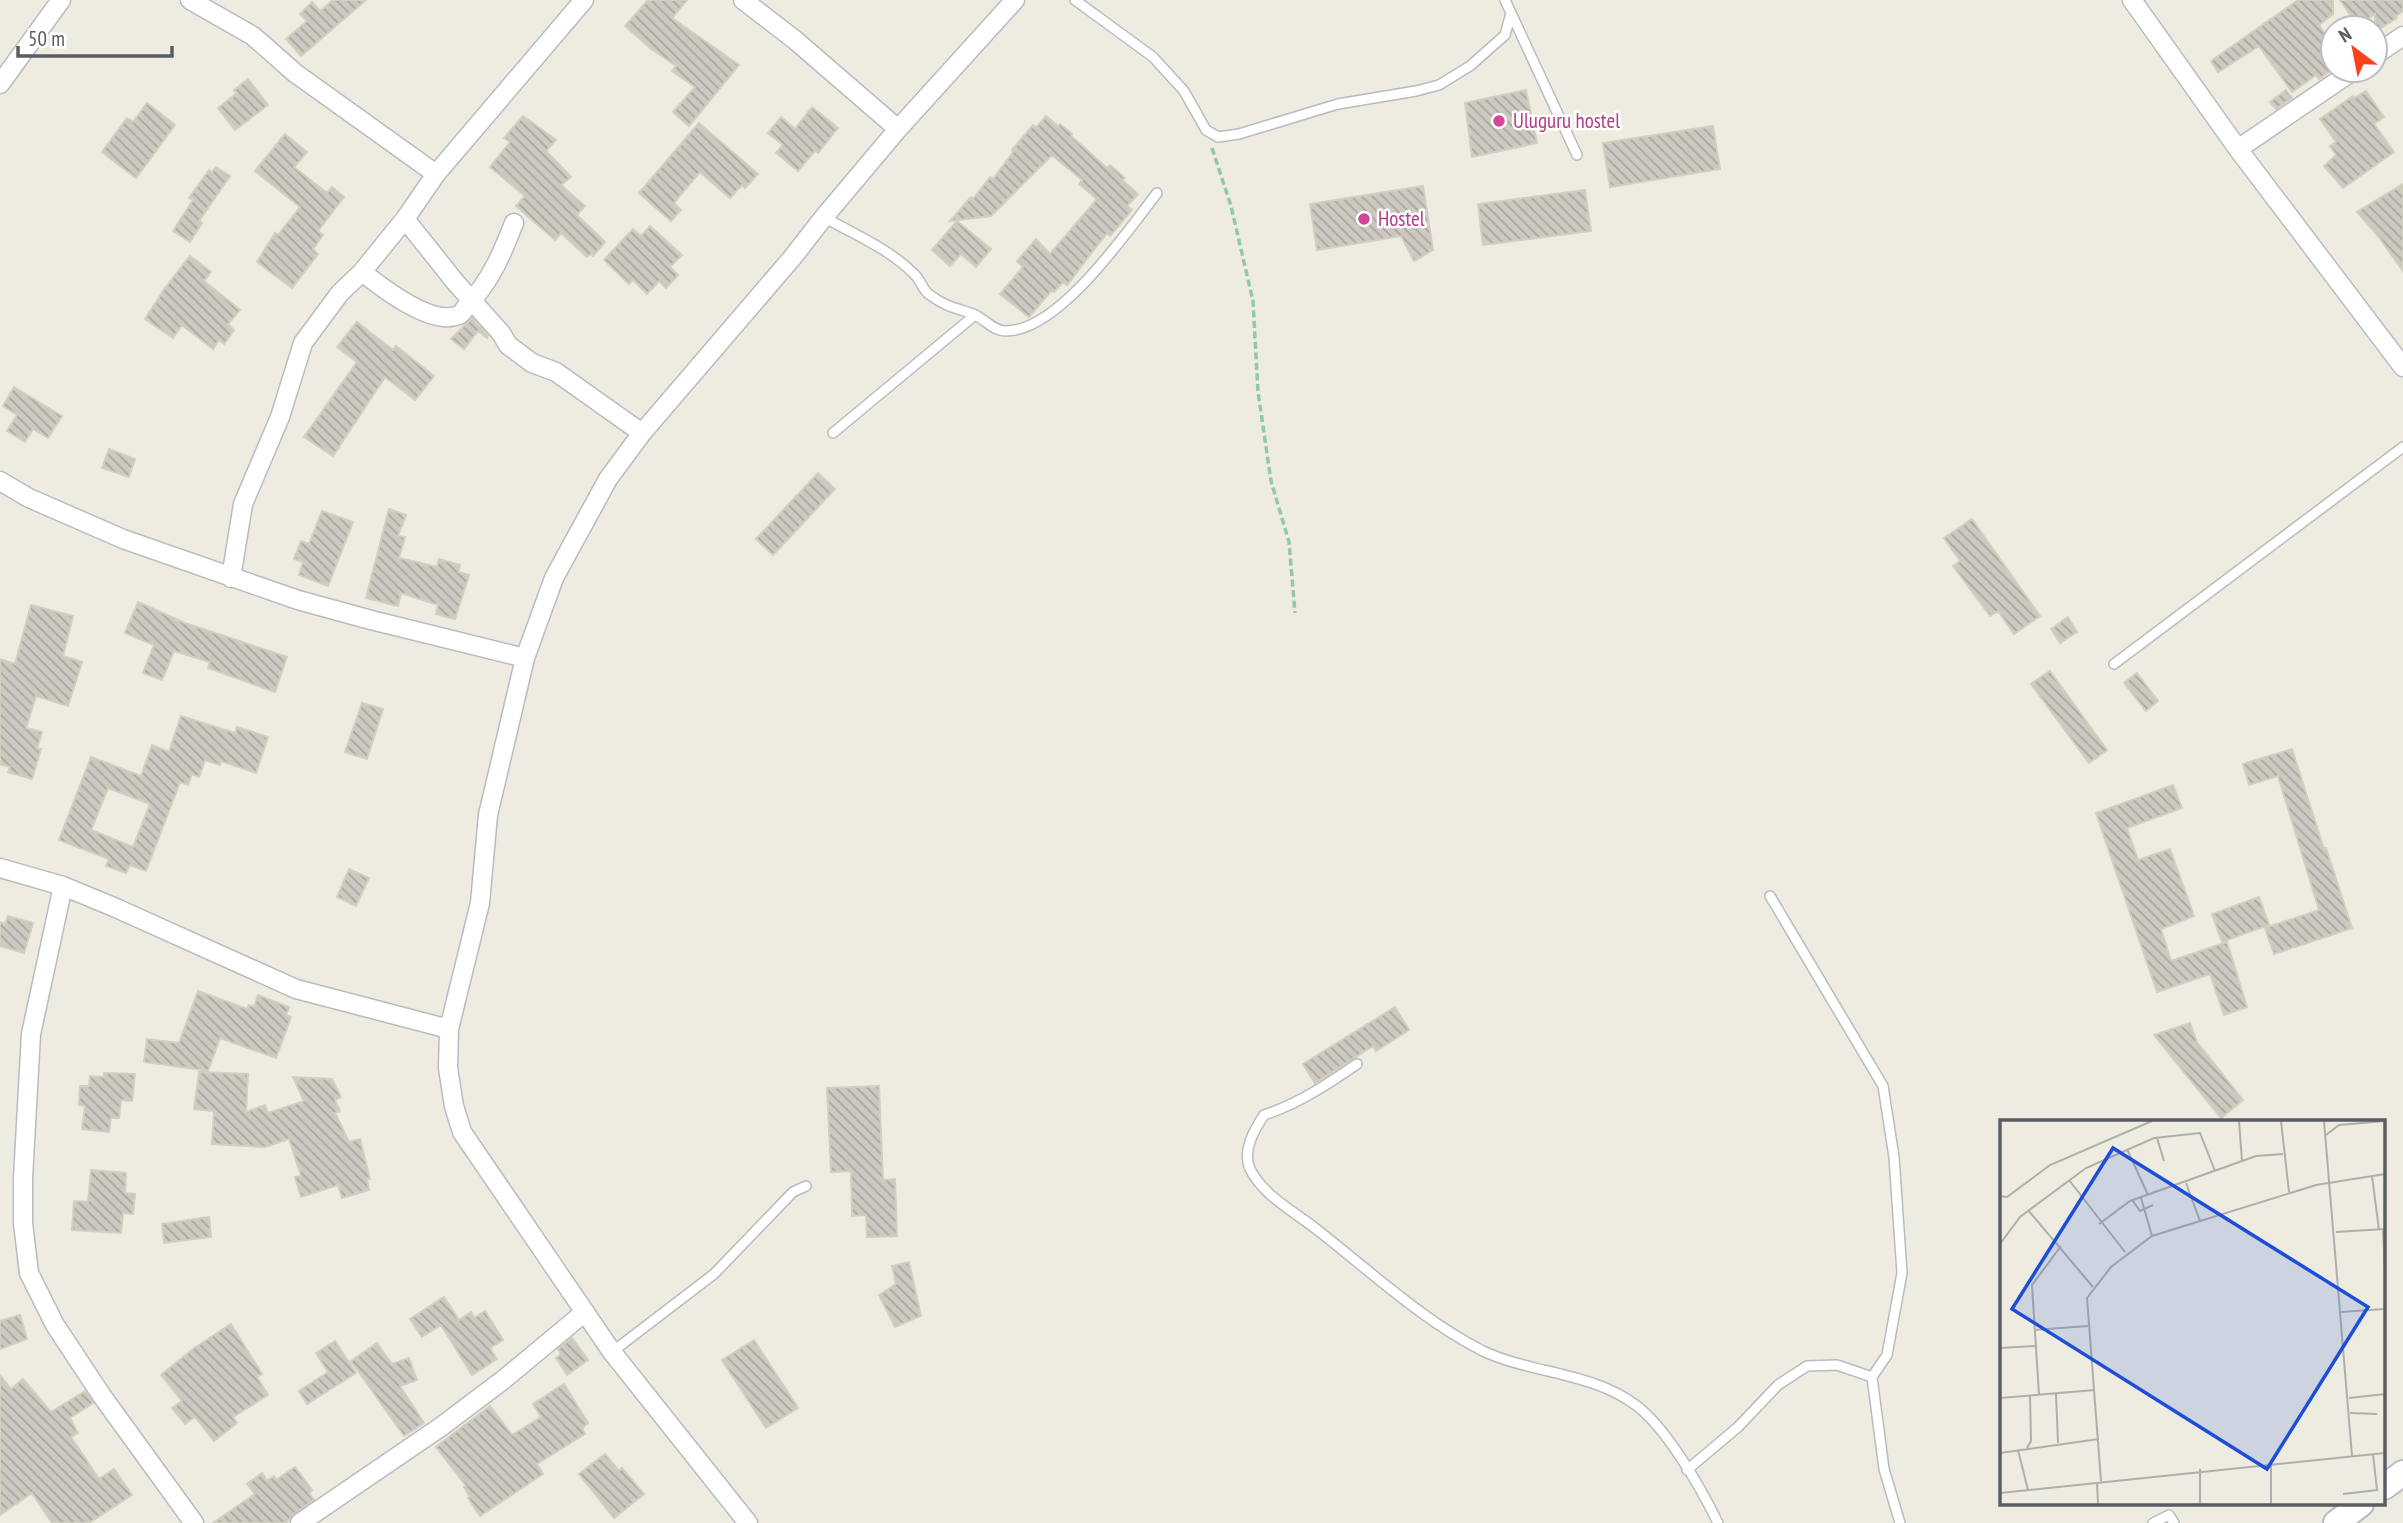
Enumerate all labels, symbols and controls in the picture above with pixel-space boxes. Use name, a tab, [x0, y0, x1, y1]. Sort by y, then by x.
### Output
scale bar	[18, 14, 172, 58]
north arrow	[2319, 14, 2389, 84]
text: N	[2334, 22, 2356, 47]
text: 50 m	[28, 25, 65, 52]
place label: Uluguru hostel	[1513, 107, 1620, 134]
marker: Uluguru hostel	[1491, 113, 1507, 129]
place label: Hostel	[1378, 205, 1425, 232]
marker: Hostel	[1356, 211, 1372, 227]
inset map	[2000, 1120, 2386, 1506]

